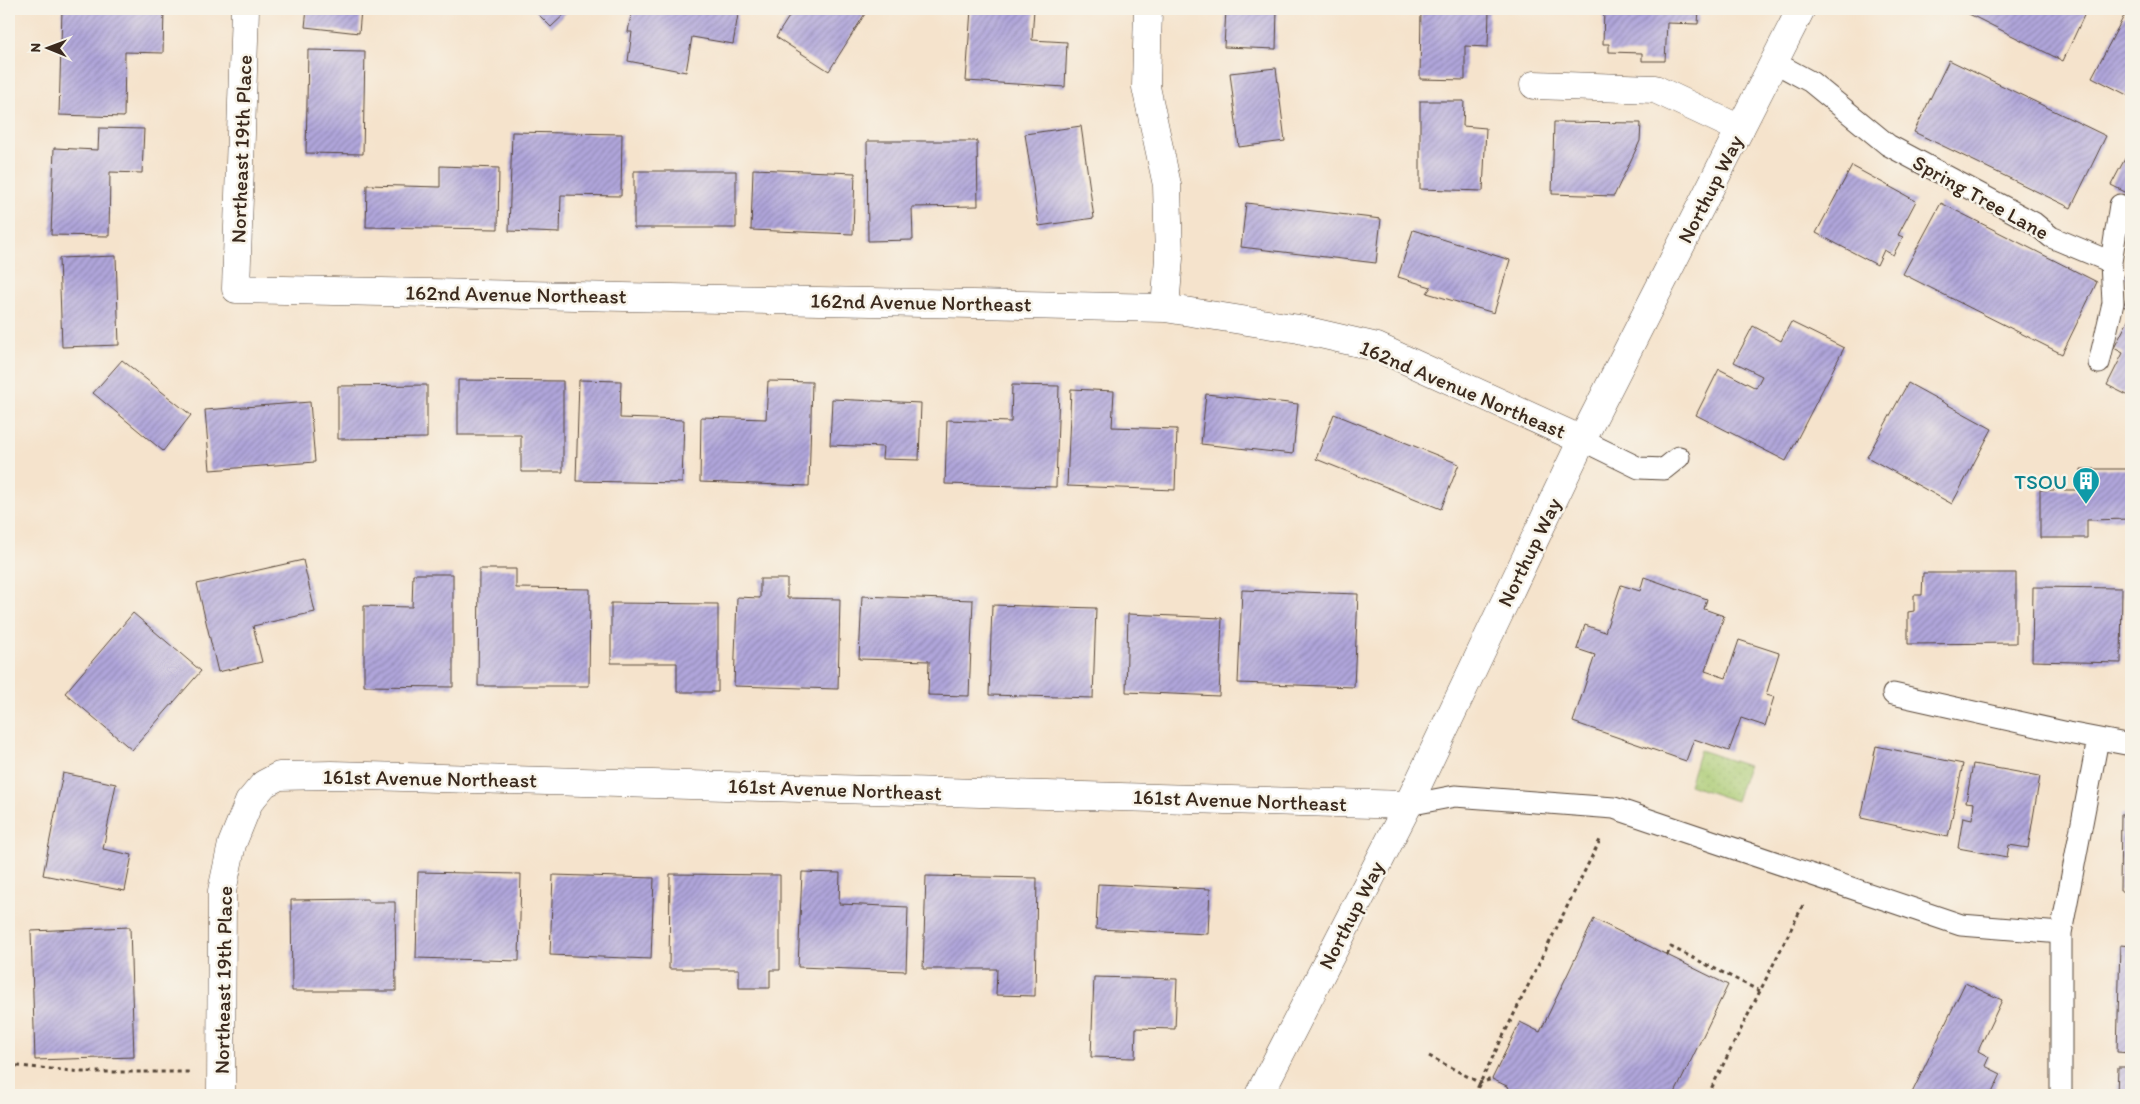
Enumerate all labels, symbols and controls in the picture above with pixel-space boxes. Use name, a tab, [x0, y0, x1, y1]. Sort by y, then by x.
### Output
north arrow	[22, 22, 72, 72]
text: N	[27, 43, 44, 53]
street label: Northeast 19th Place	[225, 54, 257, 244]
street label: Northup Way	[1672, 130, 1748, 247]
street label: Spring Tree Lane	[1909, 149, 2053, 245]
street label: 162nd Avenue Northeast	[405, 280, 627, 308]
street label: 162nd Avenue Northeast	[810, 288, 1032, 316]
street label: 162nd Avenue Northeast	[1356, 334, 1570, 444]
building icon: TSOU	[2071, 466, 2101, 505]
place label: TSOU	[2014, 469, 2067, 494]
street label: Northup Way	[1492, 493, 1566, 611]
street label: 161st Avenue Northeast	[323, 764, 537, 792]
street label: 161st Avenue Northeast	[728, 773, 942, 805]
street label: 161st Avenue Northeast	[1133, 784, 1347, 816]
street label: Northup Way	[1313, 856, 1389, 973]
street label: Northeast 19th Place	[209, 886, 237, 1074]

